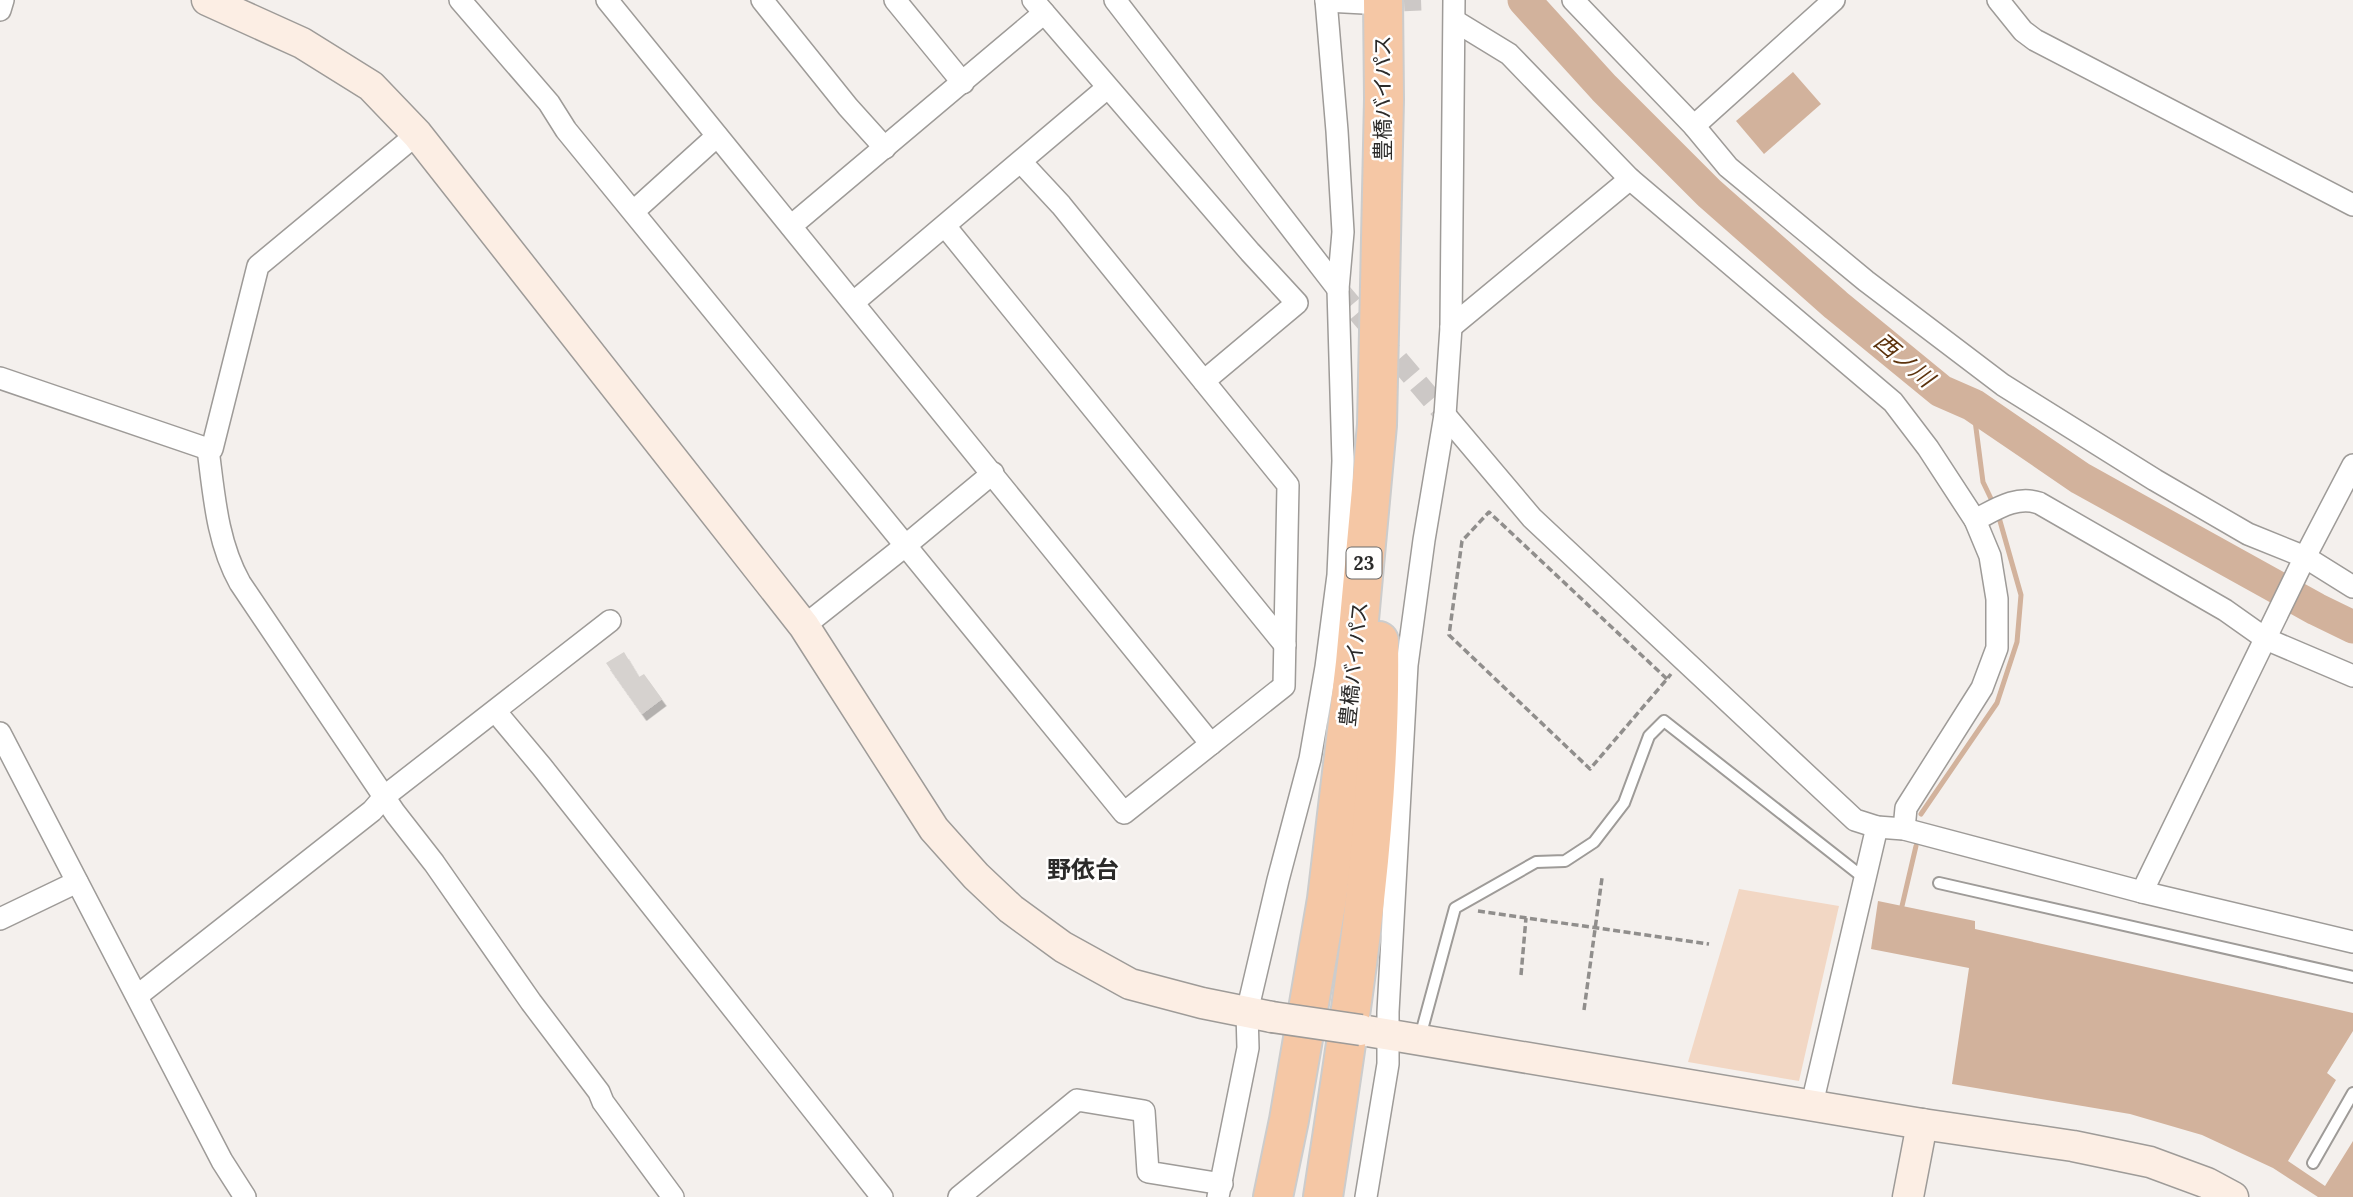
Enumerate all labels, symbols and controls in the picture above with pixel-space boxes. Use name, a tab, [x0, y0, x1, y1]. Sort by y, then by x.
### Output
street label: 豊橋バイパス	[1369, 35, 1396, 161]
water label: 西ノ川	[1869, 326, 1942, 395]
road number: 23	[1346, 548, 1382, 578]
street label: 豊橋バイパス	[1334, 600, 1373, 728]
district label: 野依台	[1047, 854, 1119, 885]

